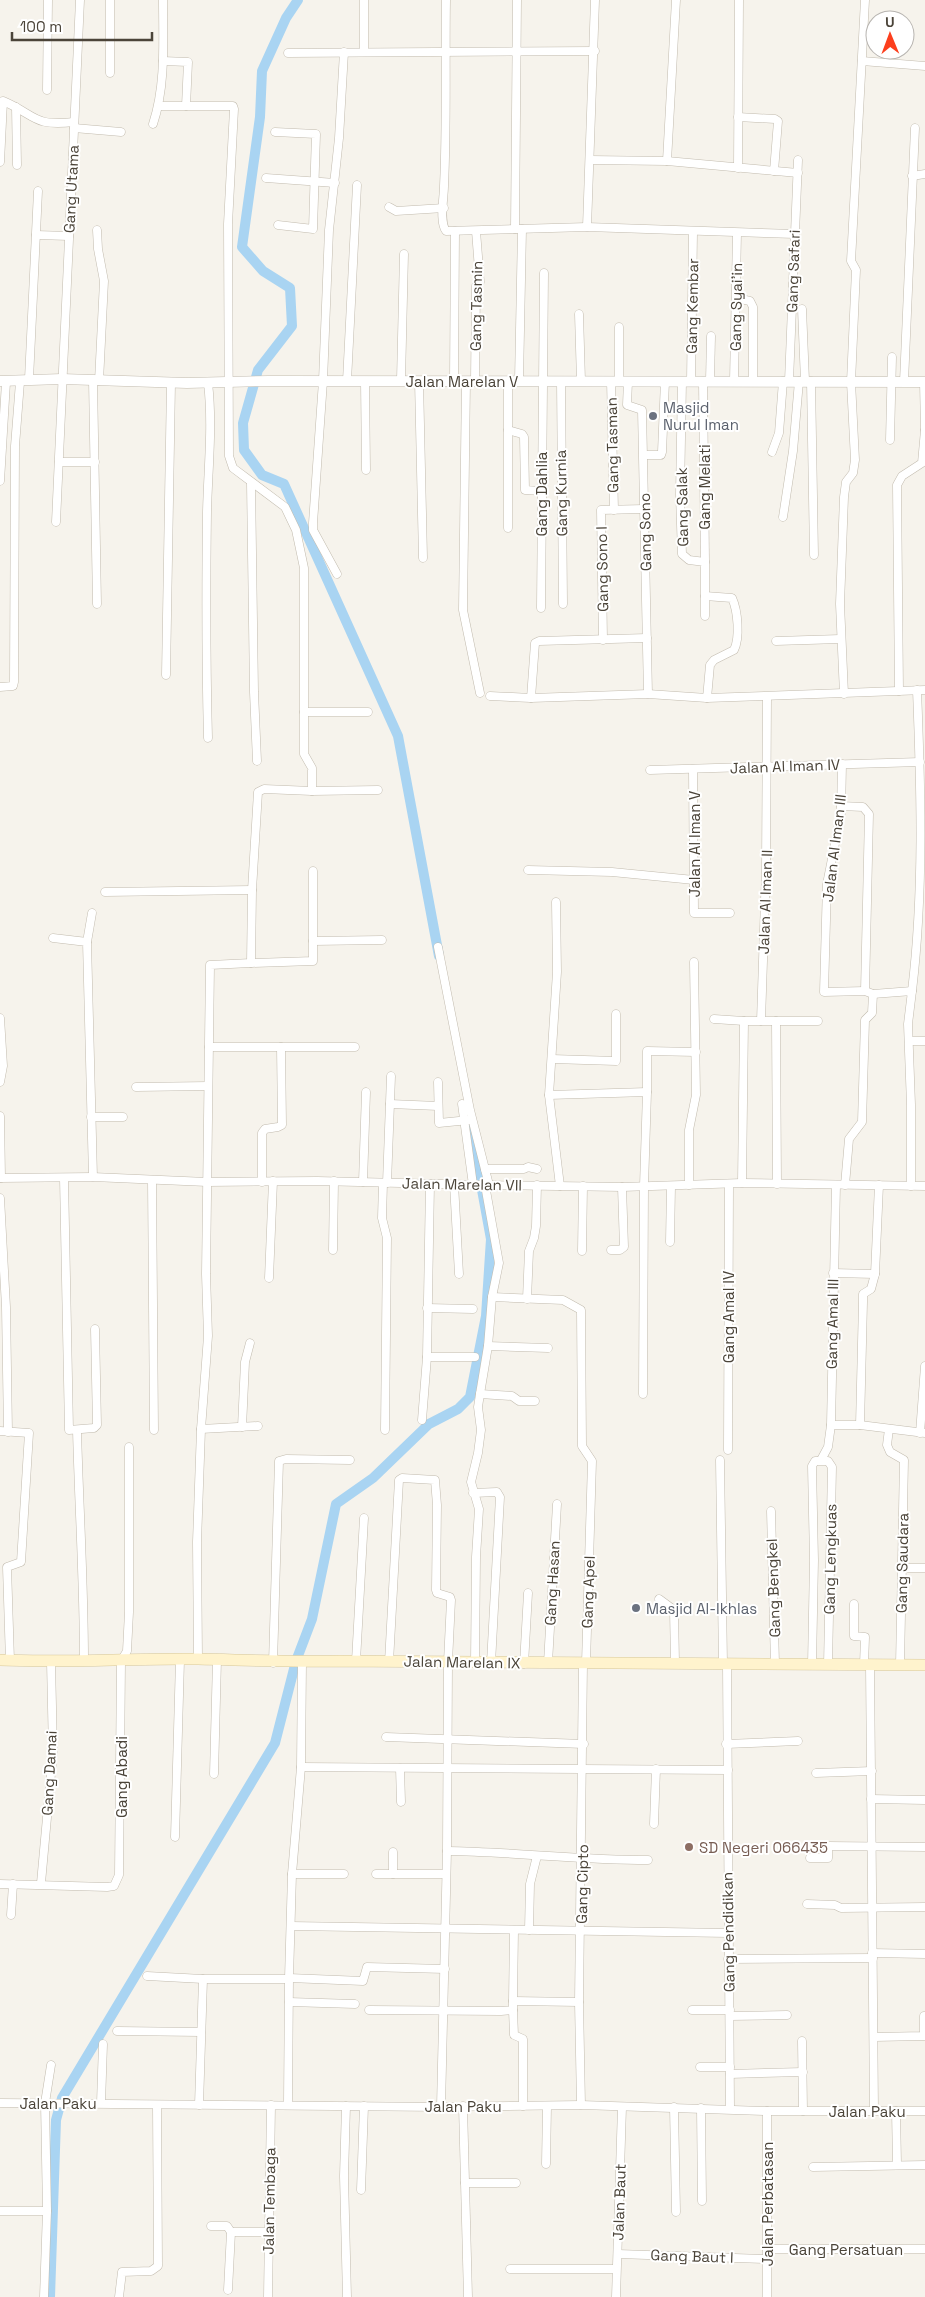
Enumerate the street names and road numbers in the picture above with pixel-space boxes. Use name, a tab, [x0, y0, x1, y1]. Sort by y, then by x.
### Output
street label: Gang Utama	[59, 144, 83, 234]
street label: Gang Safari	[782, 229, 804, 313]
street label: Gang Kembar	[682, 258, 702, 354]
street label: Gang Tasmin	[466, 261, 486, 351]
street label: Gang Syai'in	[726, 263, 746, 351]
street label: Jalan Marelan V	[406, 372, 518, 391]
street label: Gang Tasman	[602, 397, 622, 493]
street label: Gang Melati	[695, 444, 714, 530]
street label: Gang Kurnia	[551, 449, 571, 536]
street label: Gang Dahlia	[532, 451, 551, 536]
street label: Gang Salak	[672, 467, 692, 547]
street label: Gang Sono	[635, 493, 655, 571]
street label: Gang Sono I	[592, 526, 612, 612]
street label: Jalan Al Iman IV	[729, 755, 841, 777]
street label: Jalan Al Iman V	[685, 791, 704, 897]
street label: Jalan Al Iman III	[818, 793, 850, 903]
street label: Jalan Al Iman II	[754, 849, 776, 955]
street label: Jalan Marelan VII	[402, 1173, 522, 1195]
street label: Gang Amal IV	[719, 1271, 738, 1363]
street label: Gang Amal III	[822, 1279, 842, 1369]
street label: Gang Lengkuas	[820, 1503, 840, 1615]
street label: Gang Saudara	[892, 1512, 912, 1613]
street label: Gang Bengkel	[762, 1538, 784, 1638]
street label: Gang Hasan	[540, 1540, 564, 1626]
street label: Gang Apel	[577, 1555, 599, 1629]
street label: Jalan Marelan IX	[403, 1651, 521, 1673]
street label: Gang Damai	[37, 1730, 61, 1816]
street label: Gang Abadi	[112, 1736, 131, 1818]
street label: Gang Cipto	[572, 1844, 592, 1924]
street label: Gang Pendidikan	[717, 1872, 739, 1992]
street label: Jalan Paku	[19, 2094, 97, 2113]
street label: Jalan Paku	[424, 2097, 502, 2116]
street label: Jalan Paku	[828, 2102, 906, 2121]
street label: Jalan Perbatasan	[758, 2142, 777, 2266]
street label: Jalan Tembaga	[259, 2147, 279, 2255]
street label: Jalan Baut	[608, 2163, 630, 2241]
street label: Gang Persatuan	[789, 2240, 903, 2259]
street label: Gang Baut I	[650, 2245, 734, 2267]

